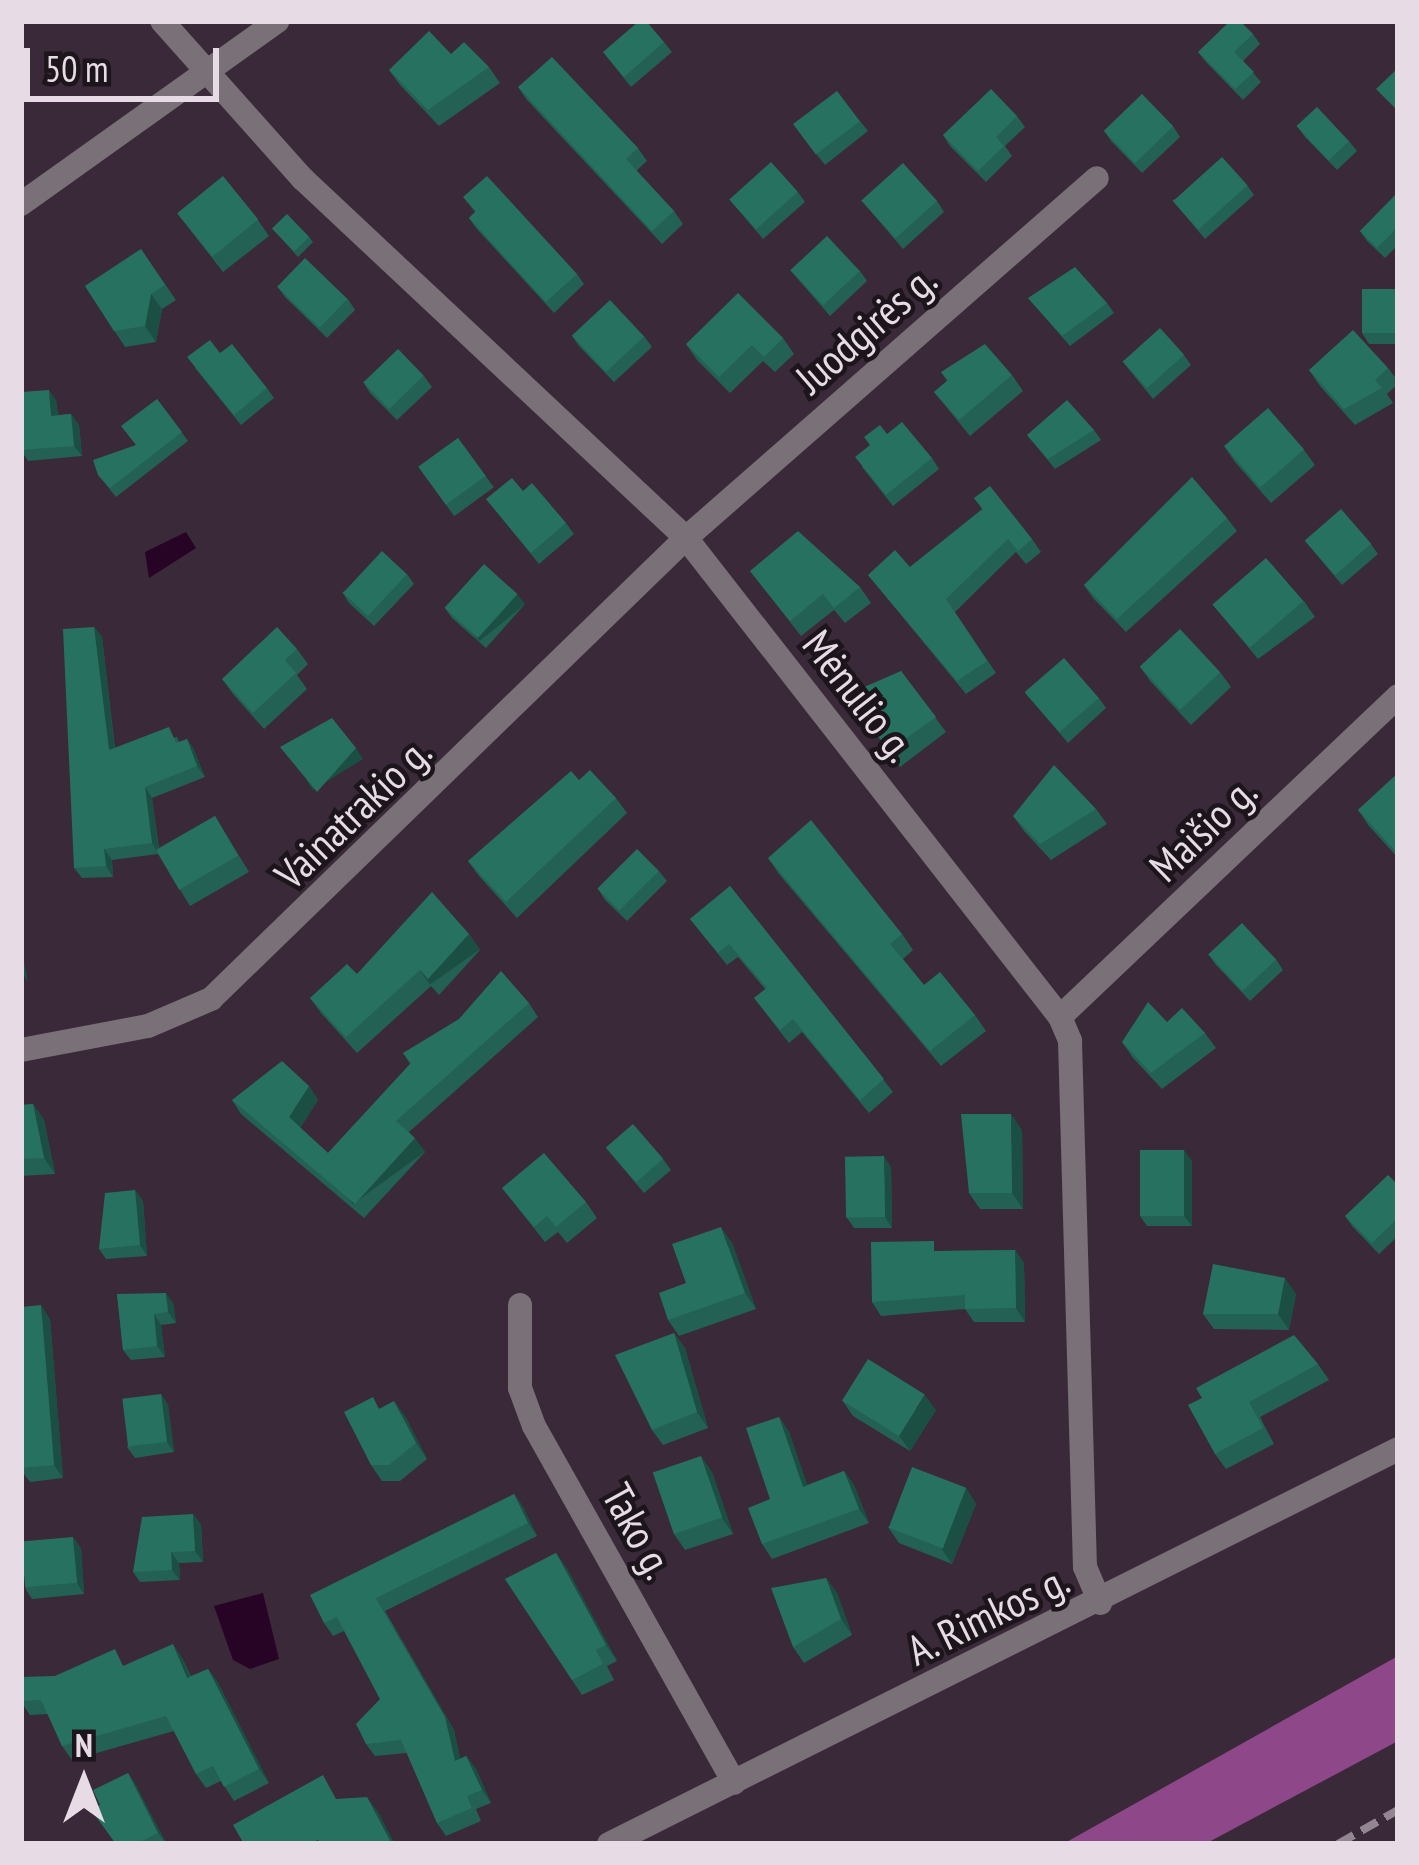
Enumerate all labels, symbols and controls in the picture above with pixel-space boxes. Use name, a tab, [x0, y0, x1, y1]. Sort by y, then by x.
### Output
scale bar	[30, 24, 225, 98]
text: 50 m	[45, 45, 108, 92]
street label: Juodgirės g.	[786, 254, 946, 404]
street label: Mėnulio g.	[792, 620, 926, 772]
street label: Vainatrakio g.	[265, 727, 441, 899]
street label: Maišio g.	[1139, 766, 1267, 892]
street label: Tako g.	[592, 1475, 684, 1587]
street label: A. Rimkos g.	[898, 1554, 1078, 1676]
north arrow	[24, 1721, 144, 1841]
text: N	[75, 1723, 93, 1766]

